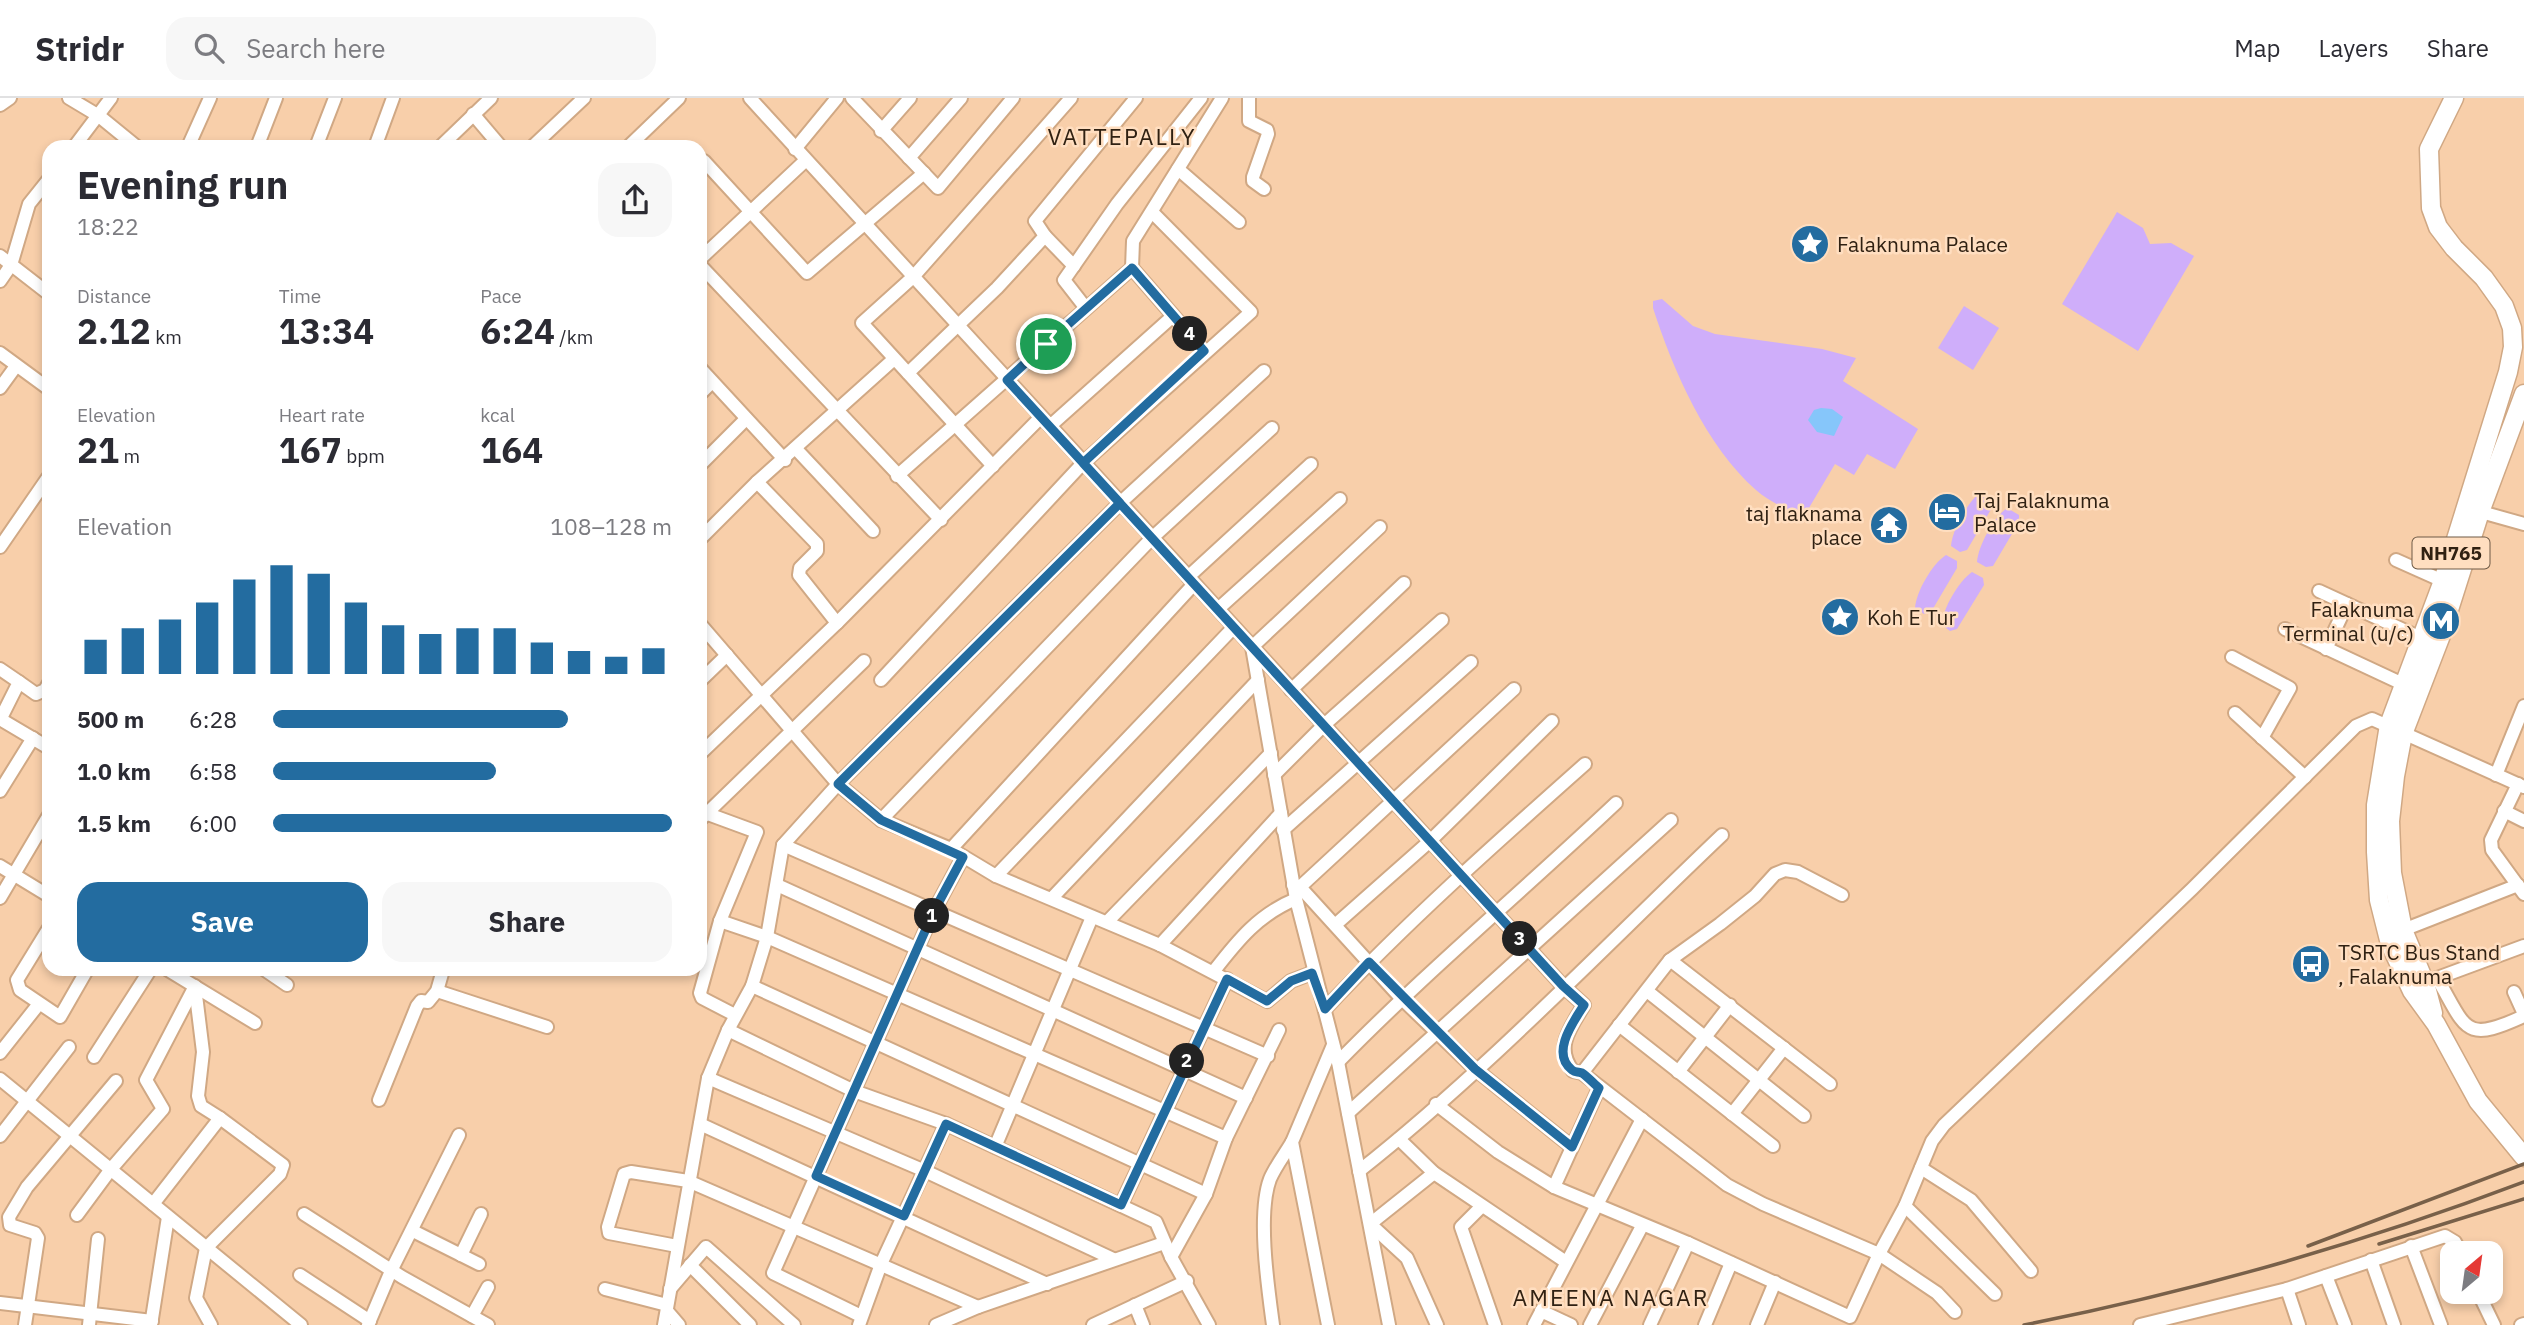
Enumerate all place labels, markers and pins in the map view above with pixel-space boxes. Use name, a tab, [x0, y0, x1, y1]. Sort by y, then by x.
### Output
place icon: Falaknuma Palace	[1789, 223, 1831, 265]
place label: Falaknuma Palace	[1837, 230, 2008, 258]
pin	[1016, 314, 1076, 374]
pin: 4	[1172, 316, 1208, 352]
place label: Taj Falaknuma Palace	[1974, 486, 2109, 538]
hotel icon: Taj Falaknuma Palace	[1926, 491, 1968, 533]
place label: taj flaknama place	[1746, 499, 1862, 551]
temple icon: taj flaknama place	[1868, 504, 1910, 546]
place label: Falaknuma Terminal (u/c)	[2282, 595, 2414, 647]
place icon: Koh E Tur	[1819, 596, 1861, 638]
metro station icon: Falaknuma Terminal (u/c)	[2420, 600, 2462, 642]
place label: Koh E Tur	[1867, 603, 1957, 631]
pin: 1	[914, 898, 950, 934]
pin: 3	[1502, 922, 1538, 956]
place label: TSRTC Bus Stand , Falaknuma	[2338, 938, 2500, 990]
bus stop icon: TSRTC Bus Stand , Falaknuma	[2290, 943, 2332, 985]
pin: 2	[1170, 1044, 1204, 1079]

